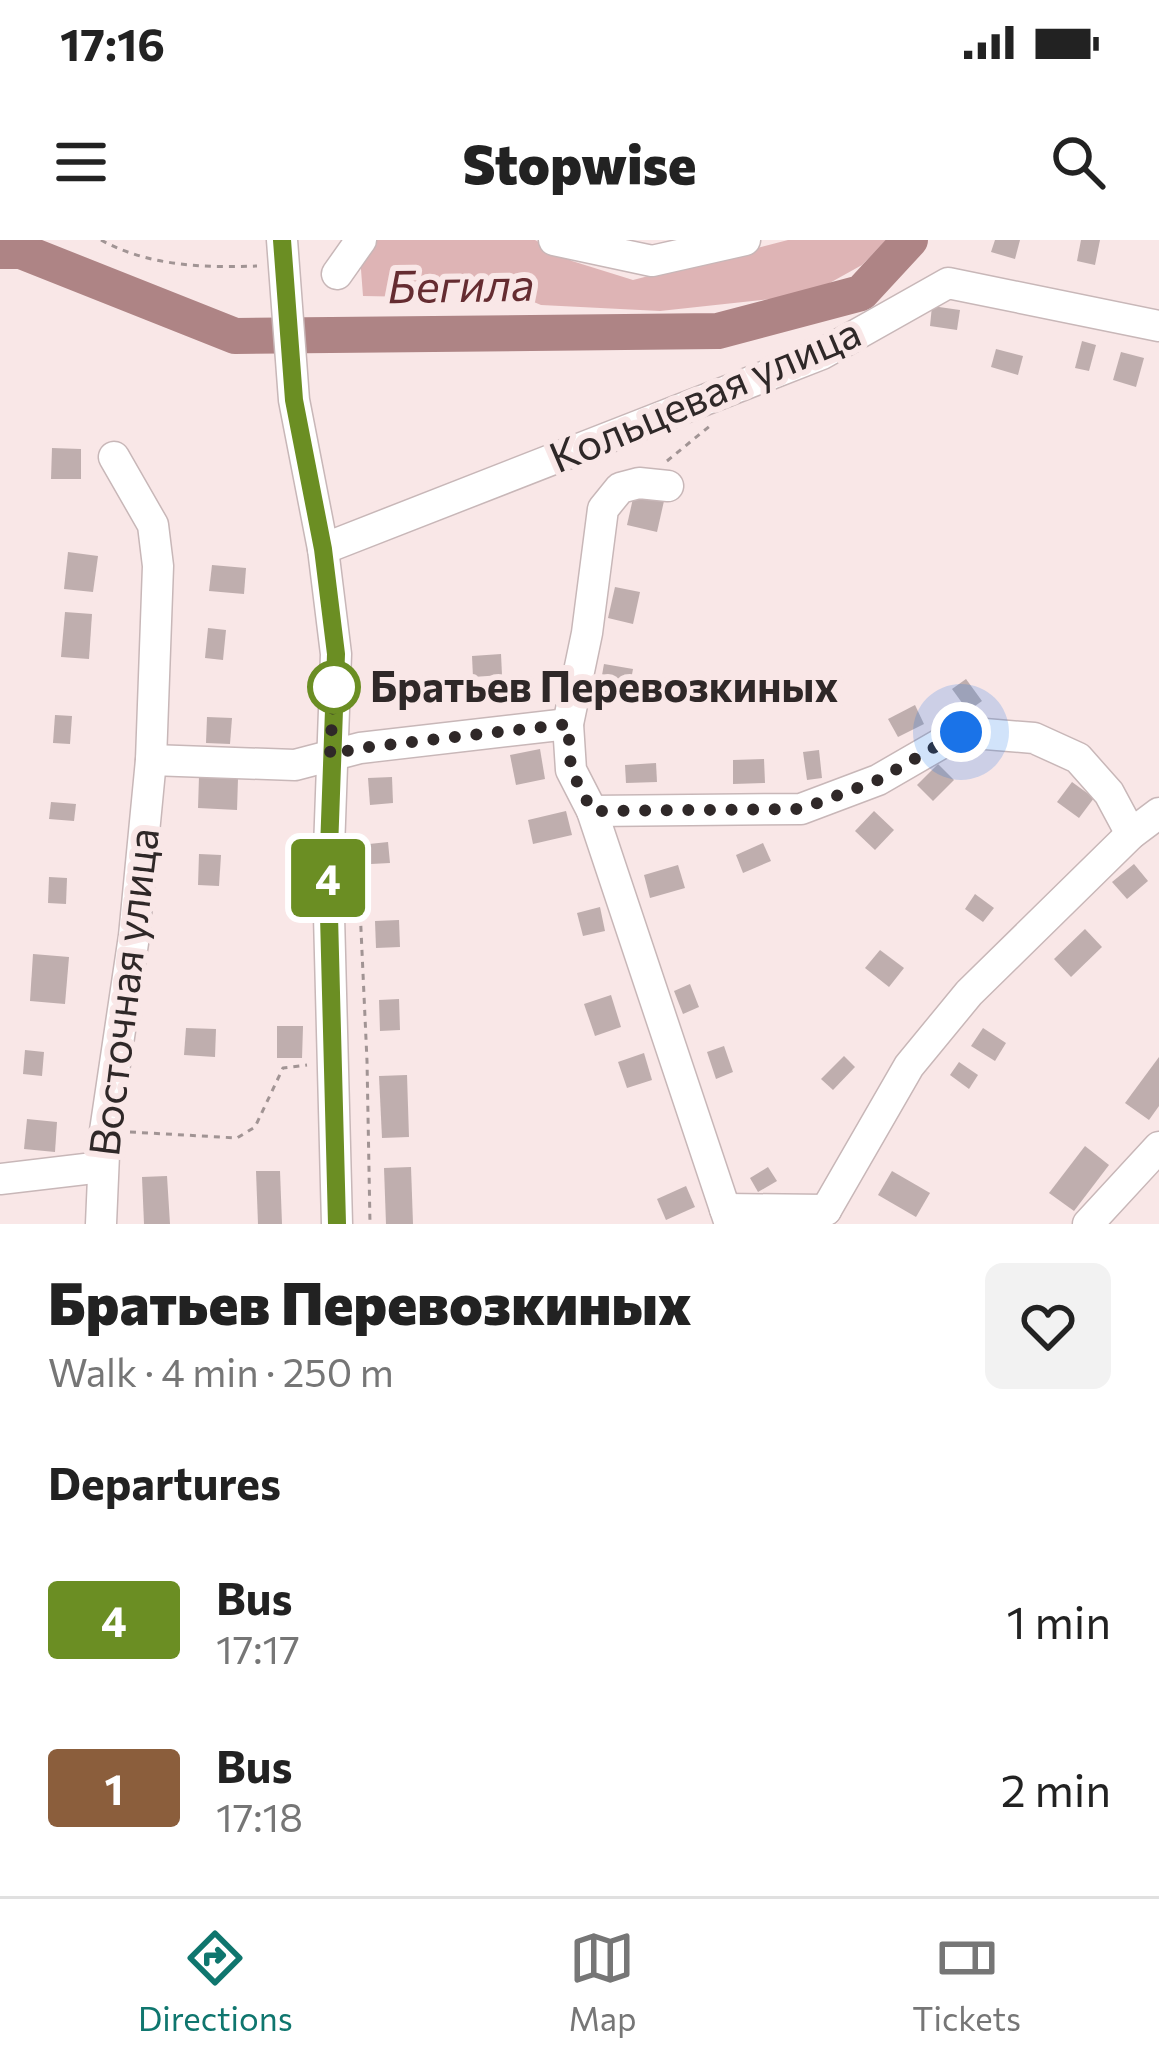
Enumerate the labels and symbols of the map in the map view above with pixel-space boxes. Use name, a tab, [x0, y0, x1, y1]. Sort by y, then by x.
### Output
water label: Бегила	[387, 255, 535, 312]
street label: Кольцевая улица	[541, 304, 868, 482]
place label: Братьев Перевозкиных	[370, 659, 838, 711]
marker: Братьев Перевозкиных	[309, 662, 359, 712]
your location	[931, 702, 991, 762]
street label: Восточная улица	[76, 825, 168, 1159]
line badge: 4	[289, 839, 367, 917]

